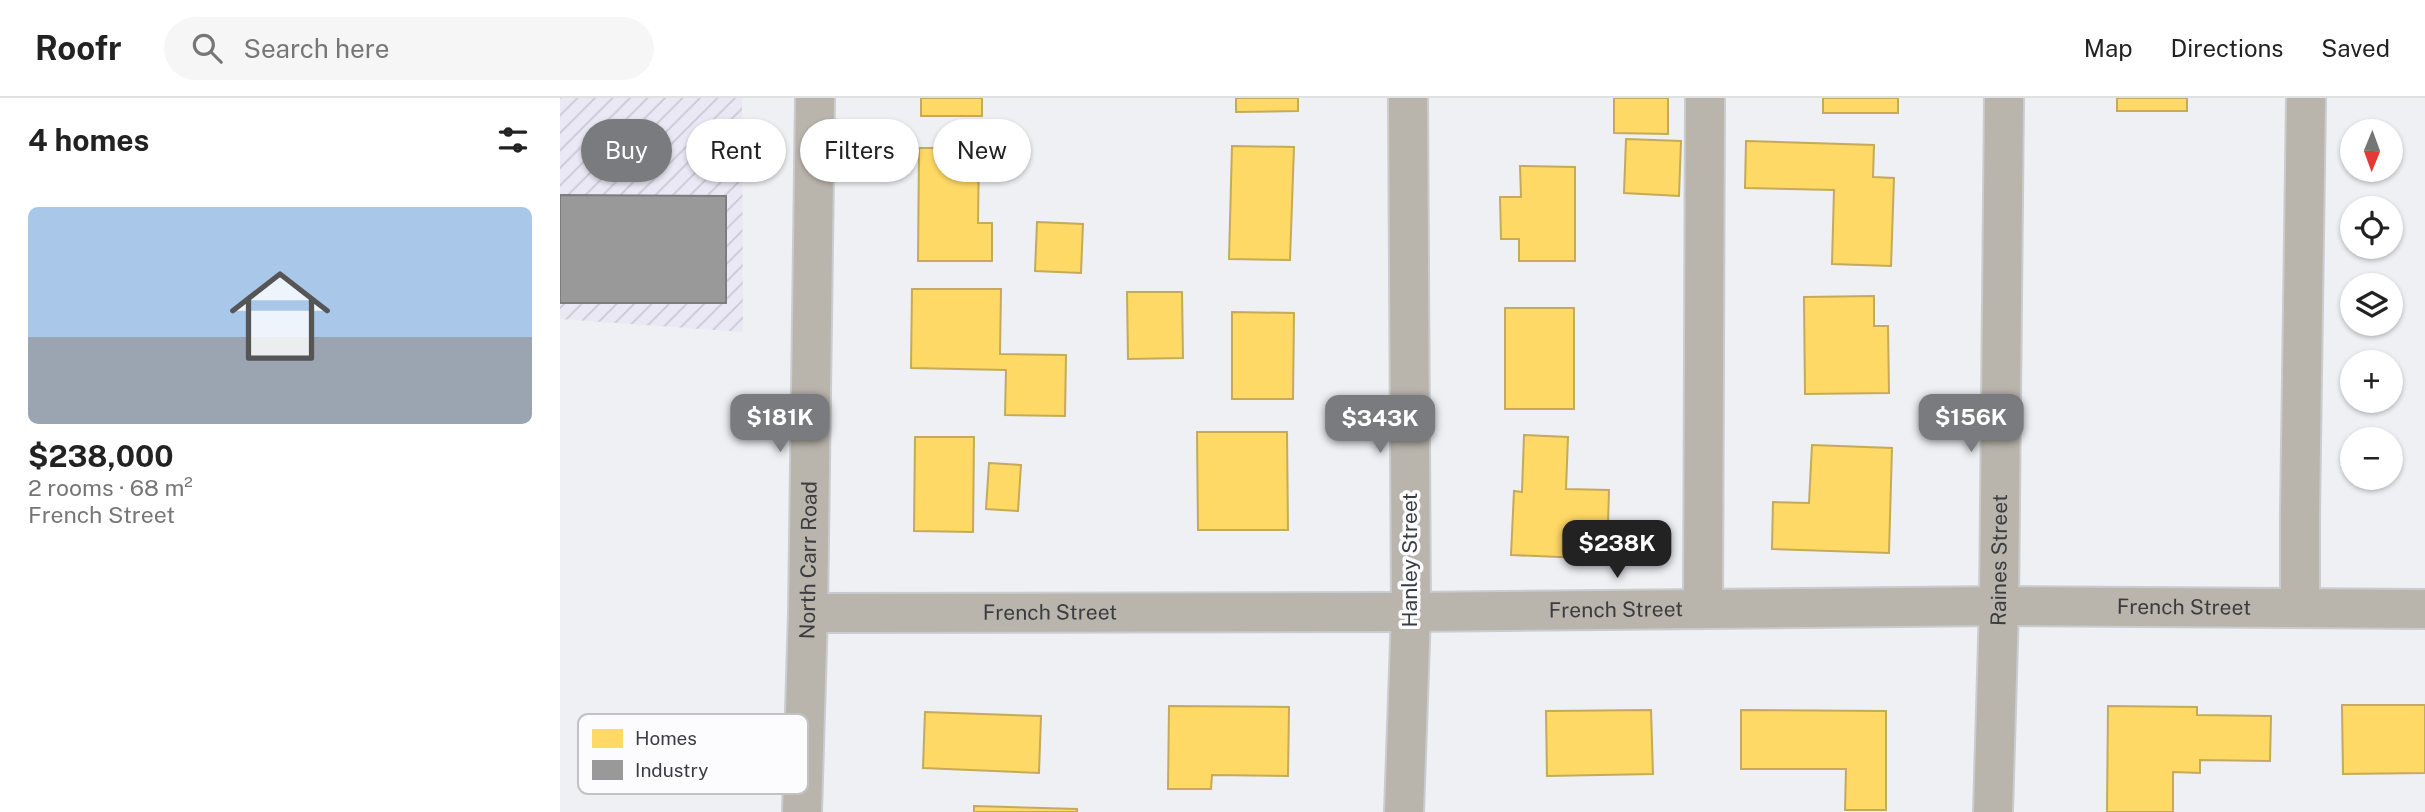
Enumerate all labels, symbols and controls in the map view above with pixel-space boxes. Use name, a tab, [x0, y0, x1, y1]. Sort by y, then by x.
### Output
search box	[164, 17, 654, 80]
text: Roofr	[35, 29, 122, 67]
icon: search	[188, 29, 226, 67]
text: Search here	[244, 33, 390, 64]
text: Map	[2084, 34, 2133, 62]
text: Directions	[2171, 34, 2283, 62]
text: Saved	[2321, 34, 2390, 62]
chip: Buy	[581, 119, 672, 182]
chip: Rent	[686, 119, 786, 182]
chip: Filters	[800, 119, 919, 182]
chip: New	[933, 119, 1031, 182]
north arrow	[2340, 119, 2403, 182]
map controls	[2340, 119, 2403, 490]
icon: filters	[494, 121, 532, 159]
text: 4 homes	[28, 122, 149, 158]
button: locate	[2340, 196, 2403, 259]
icon: home	[217, 253, 343, 379]
button: layers	[2340, 273, 2403, 336]
button: +	[2340, 350, 2403, 413]
pin: $181K	[731, 394, 829, 454]
pin: $156K	[1922, 394, 2020, 454]
pin: $343K	[1331, 396, 1429, 455]
text: $181K	[746, 403, 814, 430]
text: $156K	[1935, 403, 2007, 430]
text: $343K	[1341, 404, 1419, 431]
button: −	[2340, 427, 2403, 490]
text: $238,000	[28, 438, 174, 474]
text: 2 rooms · 68 m²	[28, 474, 193, 501]
street label: North Carr Road	[794, 481, 822, 640]
street label: Hanley Street	[1397, 493, 1422, 627]
street label: Raines Street	[1985, 494, 2012, 626]
text: French Street	[28, 501, 175, 528]
pin: $238K	[1568, 520, 1666, 580]
text: $238K	[1578, 529, 1656, 556]
street label: French Street	[2117, 594, 2251, 620]
street label: French Street	[1549, 596, 1683, 623]
street label: French Street	[983, 599, 1117, 625]
legend	[578, 714, 808, 794]
text: Homes	[635, 727, 697, 749]
text: Industry	[635, 759, 708, 781]

